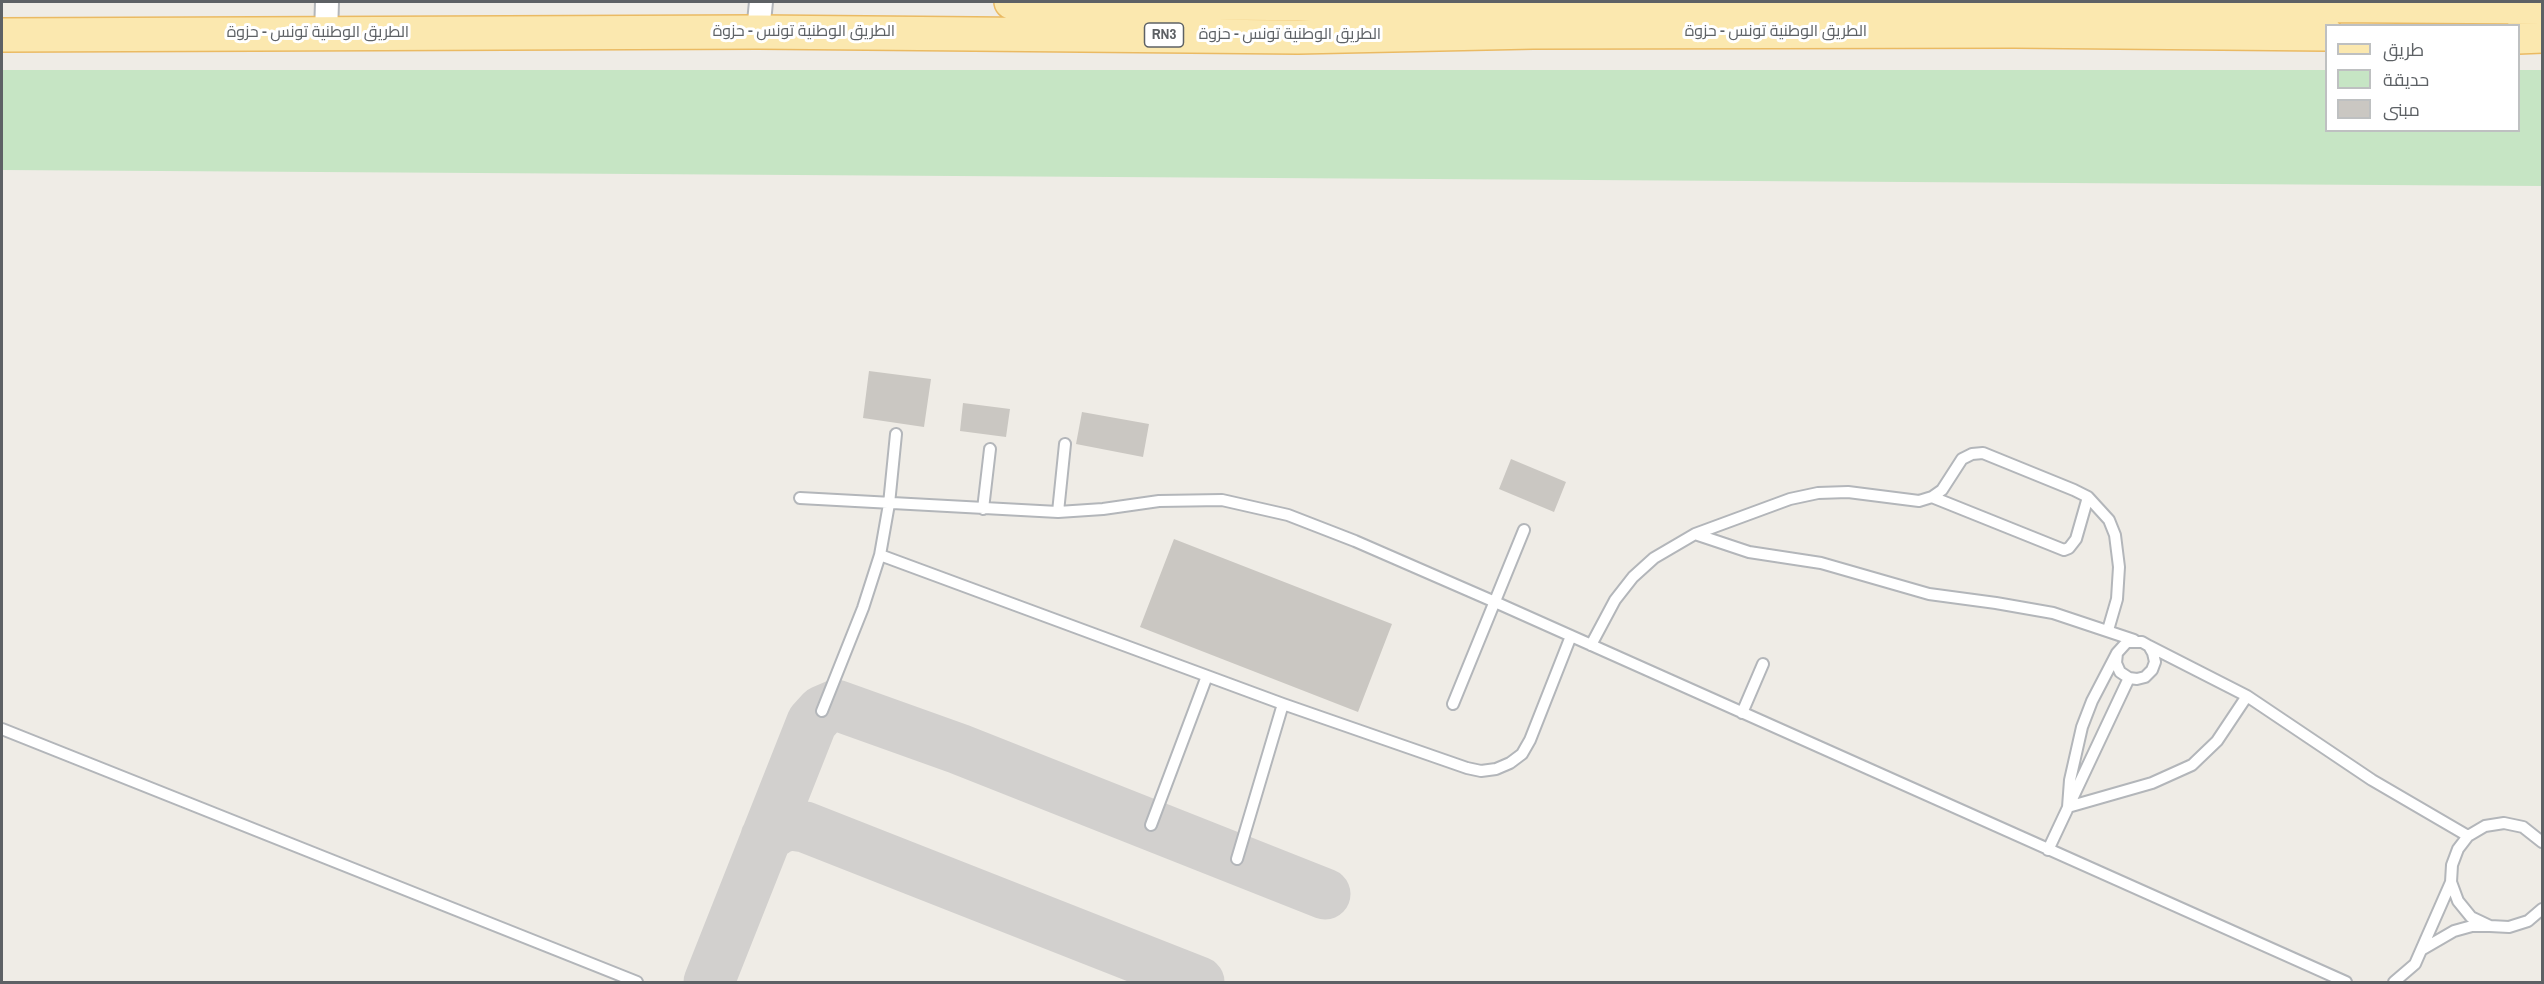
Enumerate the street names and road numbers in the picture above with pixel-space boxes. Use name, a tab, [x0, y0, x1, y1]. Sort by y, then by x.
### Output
street label: الطريق الوطنية تونس - حزوة	[713, 22, 895, 42]
street label: الطريق الوطنية تونس - حزوة	[1685, 22, 1867, 42]
street label: الطريق الوطنية تونس - حزوة	[227, 23, 409, 43]
road number: RN3	[1144, 23, 1184, 47]
street label: الطريق الوطنية تونس - حزوة	[1199, 25, 1381, 45]

